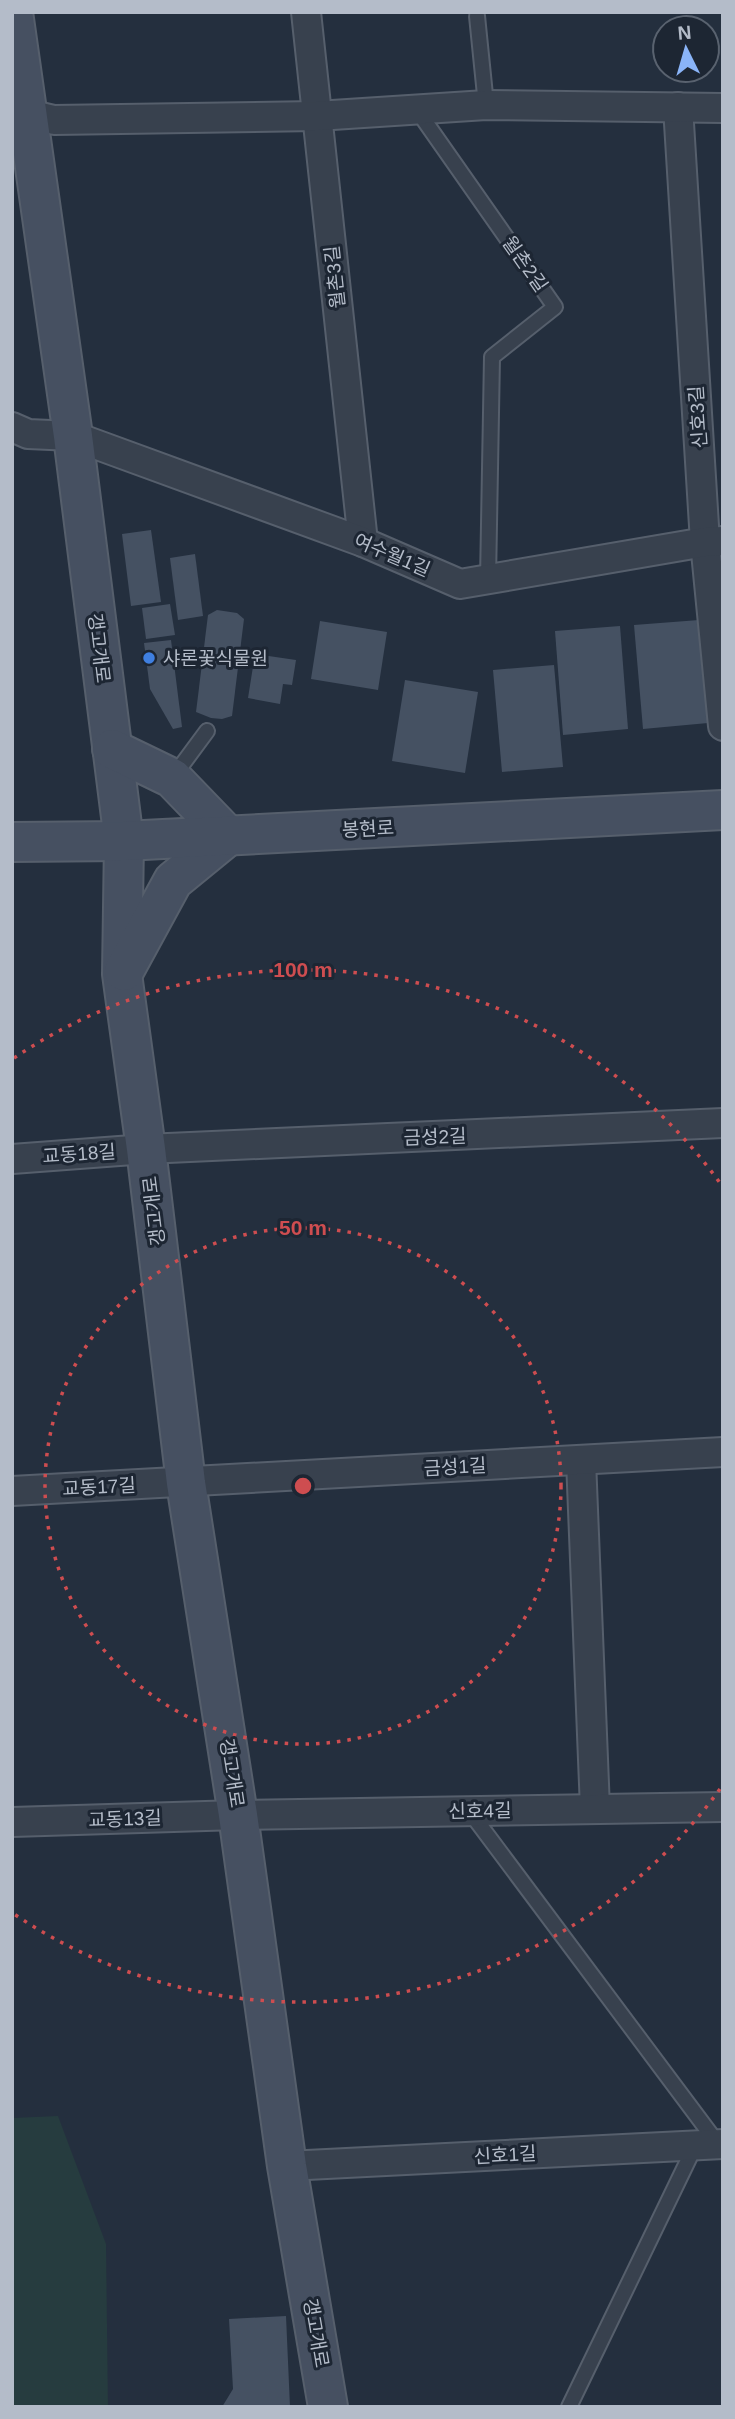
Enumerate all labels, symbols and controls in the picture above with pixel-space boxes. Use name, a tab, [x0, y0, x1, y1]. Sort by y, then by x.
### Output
north arrow	[651, 14, 721, 84]
text: N	[677, 22, 692, 44]
street label: 월촌2길	[498, 232, 552, 296]
street label: 월촌3길	[321, 245, 349, 309]
street label: 신호3길	[685, 385, 711, 449]
street label: 여수월1길	[351, 530, 433, 580]
street label: 갱고개로	[84, 612, 114, 684]
place label: 샤론꽃식물원	[163, 648, 268, 669]
marker: 샤론꽃식물원	[141, 650, 157, 666]
street label: 봉현로	[341, 817, 395, 841]
text: 100 m	[273, 958, 333, 981]
street label: 금성2길	[403, 1125, 467, 1149]
street label: 교동18길	[42, 1141, 116, 1167]
street label: 갱고개로	[139, 1175, 169, 1247]
text: 50 m	[279, 1216, 327, 1239]
street label: 금성1길	[423, 1455, 487, 1479]
centre of rings	[291, 1474, 315, 1498]
street label: 교동17길	[62, 1475, 136, 1499]
street label: 갱고개로	[216, 1737, 248, 1809]
street label: 신호4길	[448, 1800, 512, 1822]
street label: 교동13길	[88, 1807, 162, 1831]
street label: 신호1길	[473, 2143, 537, 2167]
street label: 갱고개로	[300, 2297, 332, 2369]

